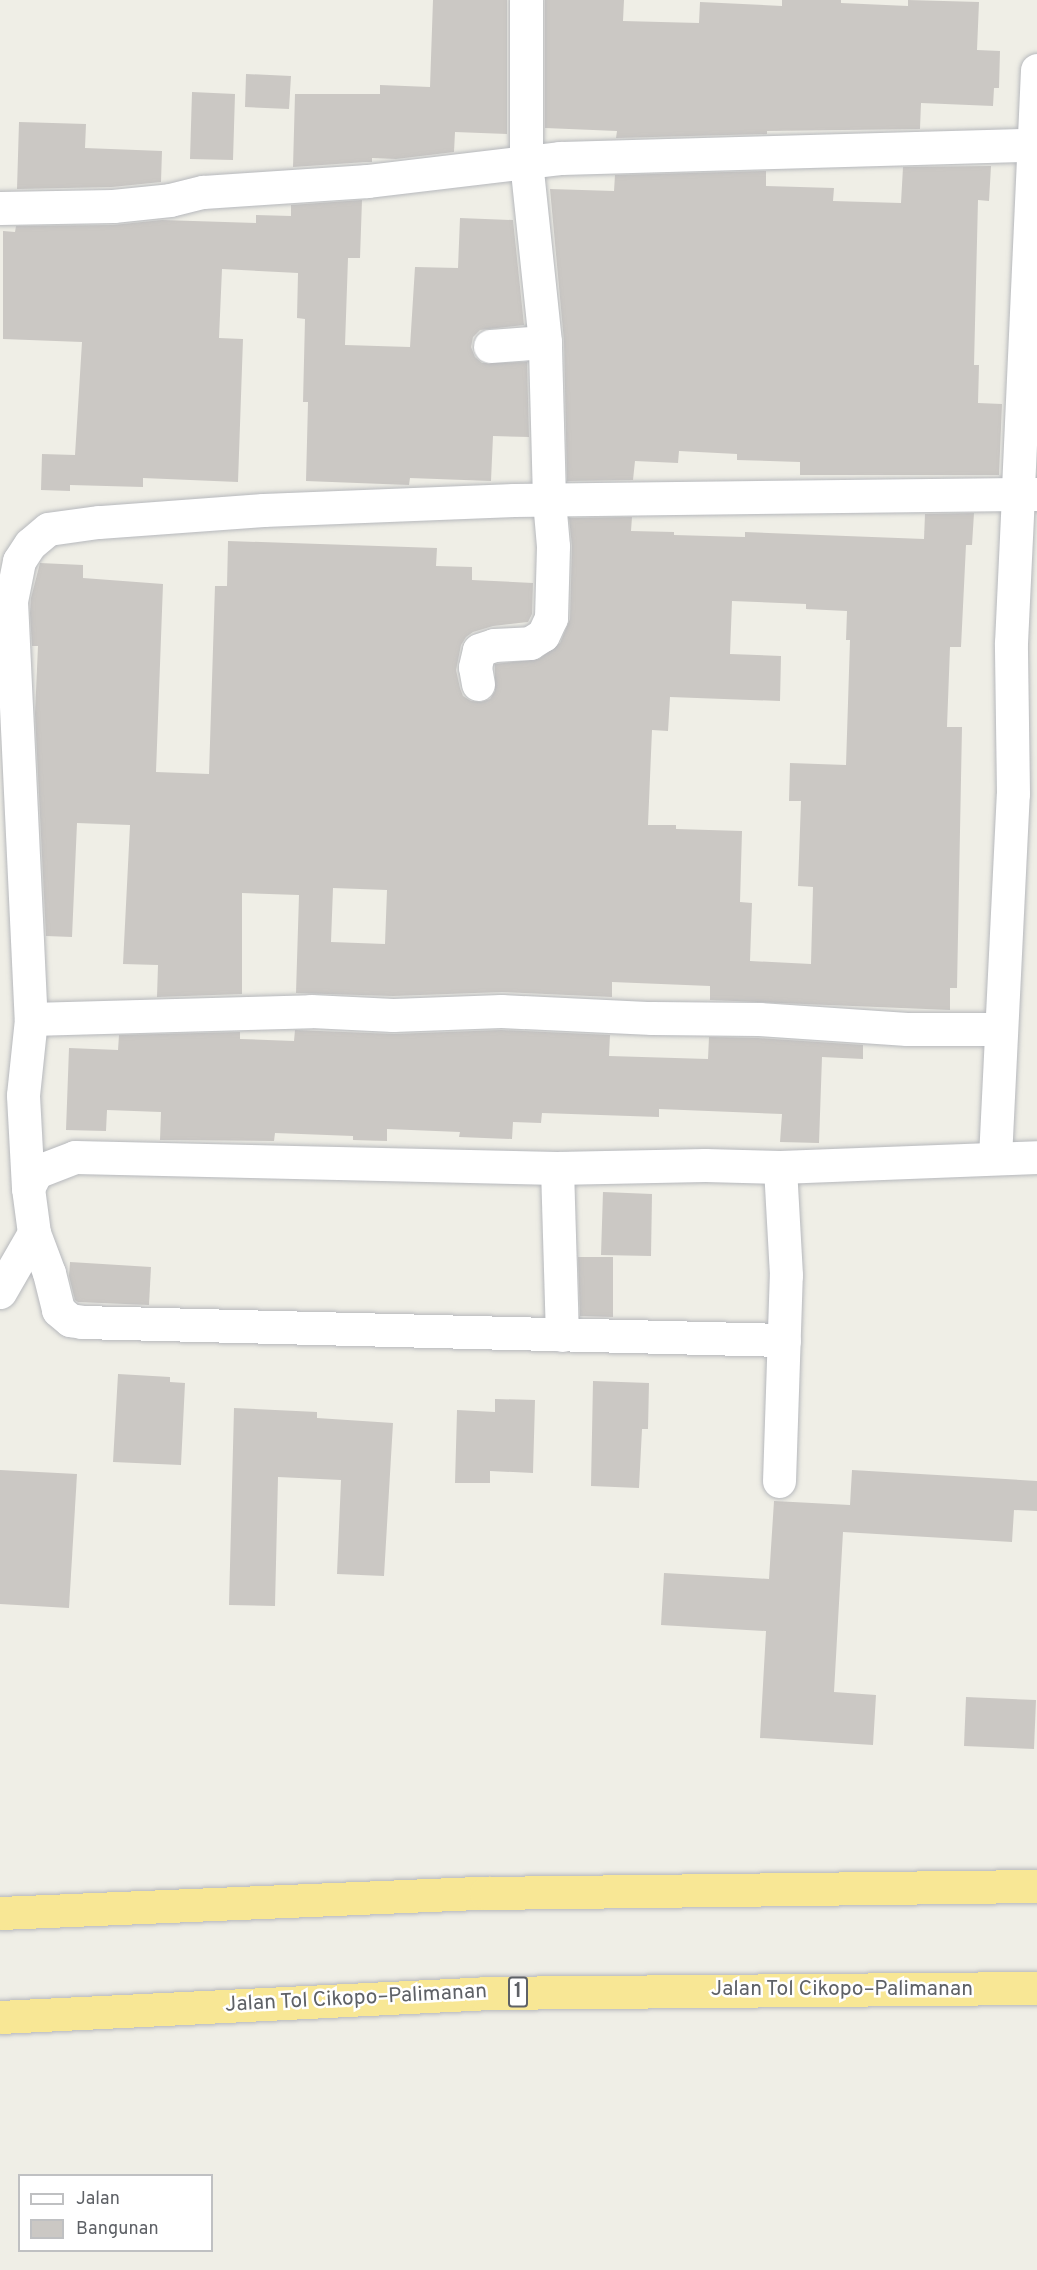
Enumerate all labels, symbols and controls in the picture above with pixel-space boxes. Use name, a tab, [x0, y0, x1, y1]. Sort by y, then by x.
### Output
road number: 1	[508, 1975, 528, 2009]
street label: Jalan Tol Cikopo–Palimanan	[710, 1977, 974, 2003]
street label: Jalan Tol Cikopo–Palimanan	[224, 1980, 488, 2018]
legend	[18, 2174, 213, 2252]
text: Jalan	[76, 2188, 120, 2211]
text: Bangunan	[76, 2218, 159, 2241]

